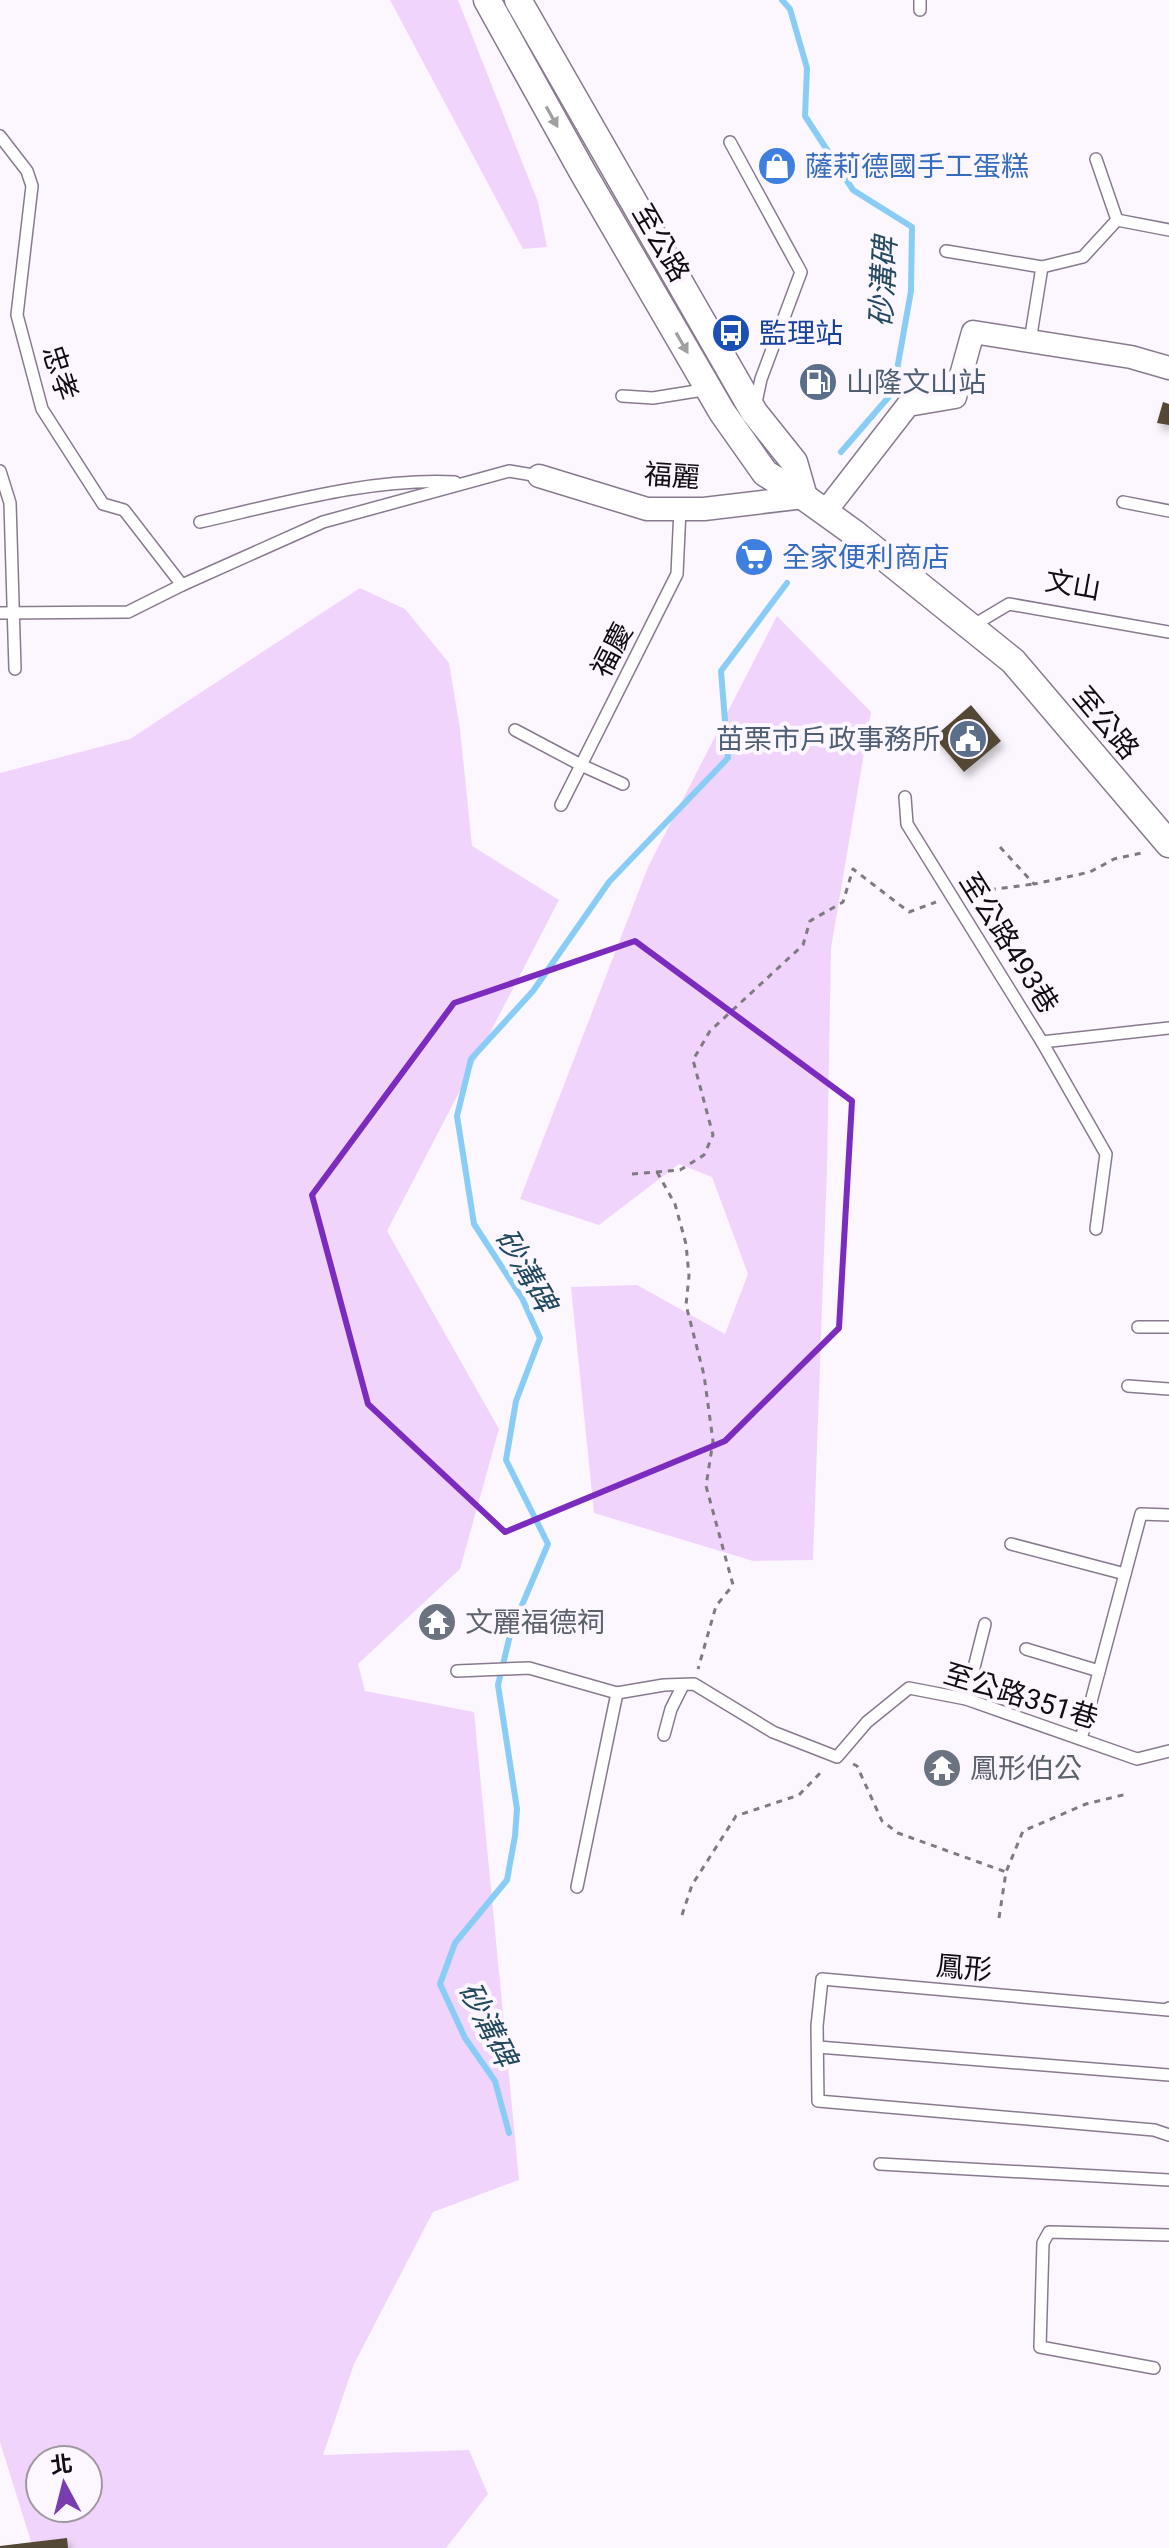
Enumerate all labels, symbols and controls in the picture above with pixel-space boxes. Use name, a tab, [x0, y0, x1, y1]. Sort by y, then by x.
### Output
one-way arrow	[545, 106, 559, 128]
shop icon: 薩莉德國手工蛋糕	[756, 145, 798, 187]
place label: 薩莉德國手工蛋糕	[805, 150, 1029, 183]
street label: 至公路	[626, 198, 696, 288]
water label: 砂溝碑	[863, 232, 903, 328]
bus stop icon: 監理站	[710, 312, 752, 354]
place label: 監理站	[759, 317, 843, 350]
one-way arrow	[675, 332, 689, 354]
street label: 忠孝	[36, 341, 84, 405]
fuel station icon: 山隆文山站	[797, 361, 839, 403]
place label: 山隆文山站	[846, 366, 986, 399]
street label: 福麗	[643, 458, 701, 494]
supermarket icon: 全家便利商店	[733, 536, 775, 578]
place label: 全家便利商店	[782, 541, 950, 574]
street label: 文山	[1043, 564, 1103, 606]
street label: 福慶	[585, 618, 639, 682]
street label: 至公路	[1066, 680, 1146, 766]
public building icon: 苗栗市戶政事務所	[947, 718, 989, 760]
place label: 苗栗市戶政事務所	[716, 723, 940, 756]
street label: 至公路493巷	[953, 867, 1065, 1019]
water label: 砂溝碑	[488, 1222, 566, 1321]
temple icon: 文麗福德祠	[416, 1601, 458, 1643]
place label: 文麗福德祠	[465, 1606, 605, 1639]
street label: 至公路351巷	[940, 1657, 1102, 1735]
temple icon: 鳳形伯公	[921, 1747, 963, 1789]
place label: 鳳形伯公	[970, 1752, 1082, 1785]
street label: 鳳形	[935, 1949, 993, 1987]
water label: 砂溝碑	[452, 1976, 526, 2076]
north arrow	[24, 2444, 104, 2524]
text: 北	[49, 2451, 74, 2478]

